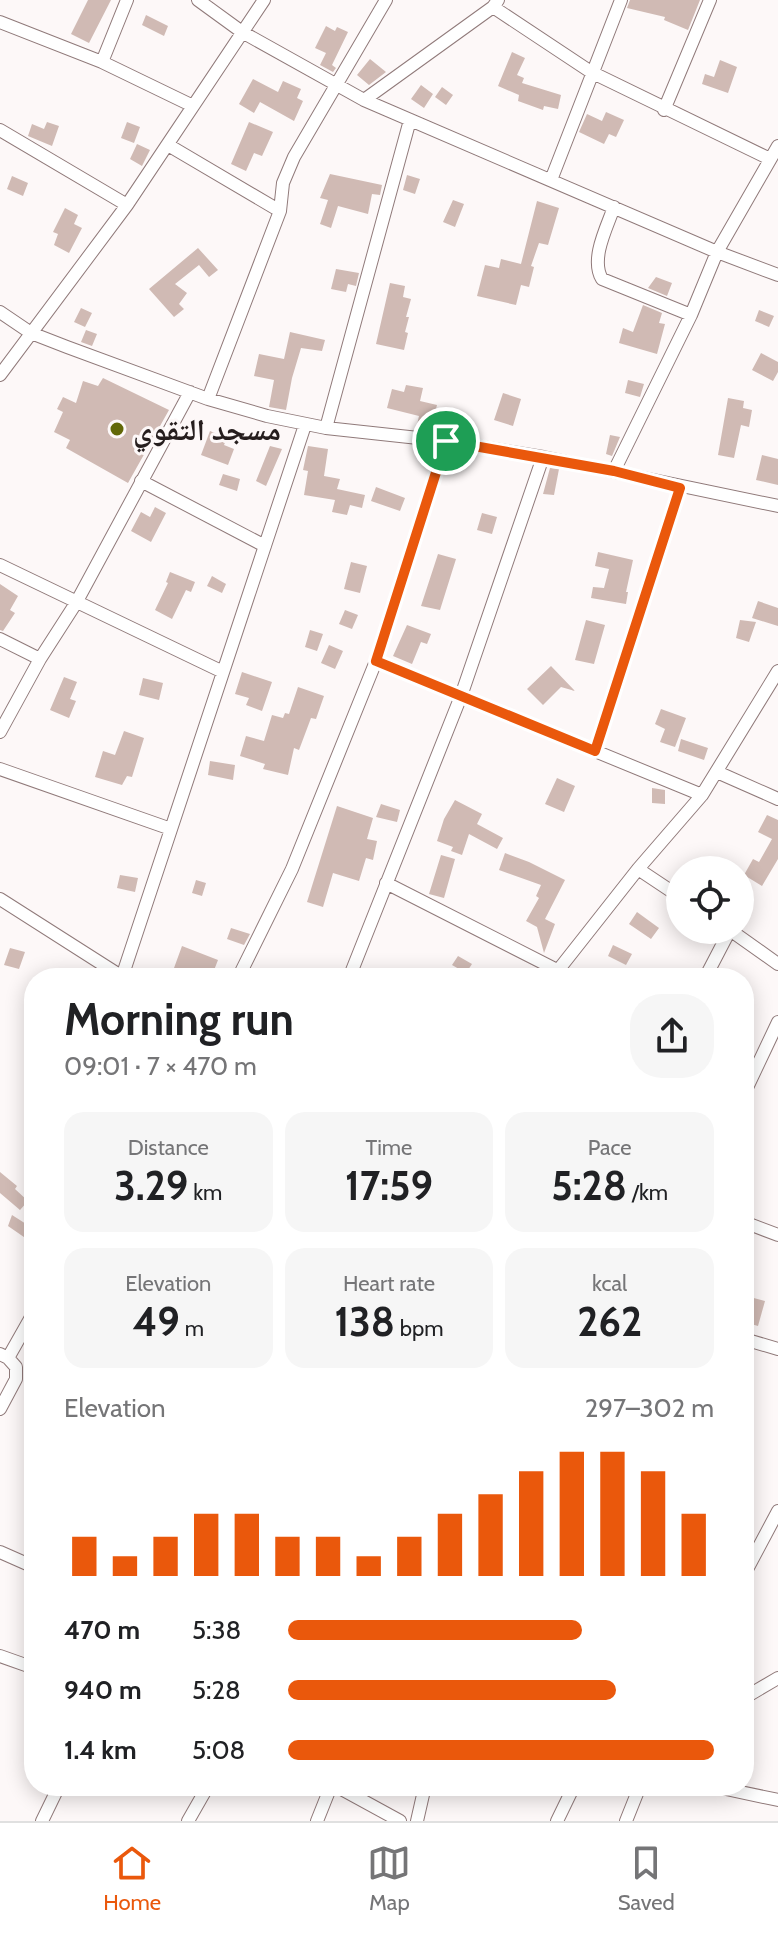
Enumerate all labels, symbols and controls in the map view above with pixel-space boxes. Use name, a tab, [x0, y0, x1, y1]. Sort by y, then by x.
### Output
pin	[412, 407, 480, 475]
place label: مسجد التقوي	[133, 411, 281, 453]
icon: arrive	[424, 419, 468, 463]
marker: مسجد التقوي	[108, 420, 126, 438]
map controls	[666, 856, 754, 944]
button: locate	[666, 856, 754, 944]
text: Morning run	[64, 993, 294, 1046]
button: share	[630, 994, 714, 1078]
text: 09:01 · 7 × 470 m	[64, 1050, 257, 1082]
text: Distance	[128, 1134, 209, 1161]
text: Time	[366, 1134, 412, 1161]
text: Pace	[588, 1134, 632, 1161]
text: 3.29	[114, 1161, 188, 1210]
text: 17:59	[345, 1161, 433, 1210]
text: 5:28	[551, 1161, 627, 1210]
text: km	[188, 1179, 222, 1206]
text: /km	[627, 1179, 668, 1206]
text: Elevation	[125, 1270, 211, 1297]
text: Heart rate	[343, 1270, 435, 1297]
text: kcal	[592, 1270, 627, 1297]
text: 49	[133, 1297, 180, 1346]
text: 138	[334, 1297, 395, 1346]
text: 262	[577, 1297, 642, 1346]
text: m	[180, 1315, 204, 1342]
text: bpm	[395, 1315, 444, 1342]
text: Elevation	[64, 1392, 166, 1424]
text: 297–302 m	[585, 1392, 714, 1424]
text: 470 m	[64, 1614, 140, 1646]
text: 5:38	[192, 1614, 241, 1646]
text: 940 m	[64, 1674, 142, 1706]
text: 5:28	[192, 1674, 241, 1706]
text: 1.4 km	[64, 1734, 137, 1766]
text: 5:08	[192, 1734, 245, 1766]
tab: Home	[103, 1841, 161, 1916]
tab: Map	[367, 1841, 411, 1916]
tab: Saved	[618, 1841, 675, 1916]

